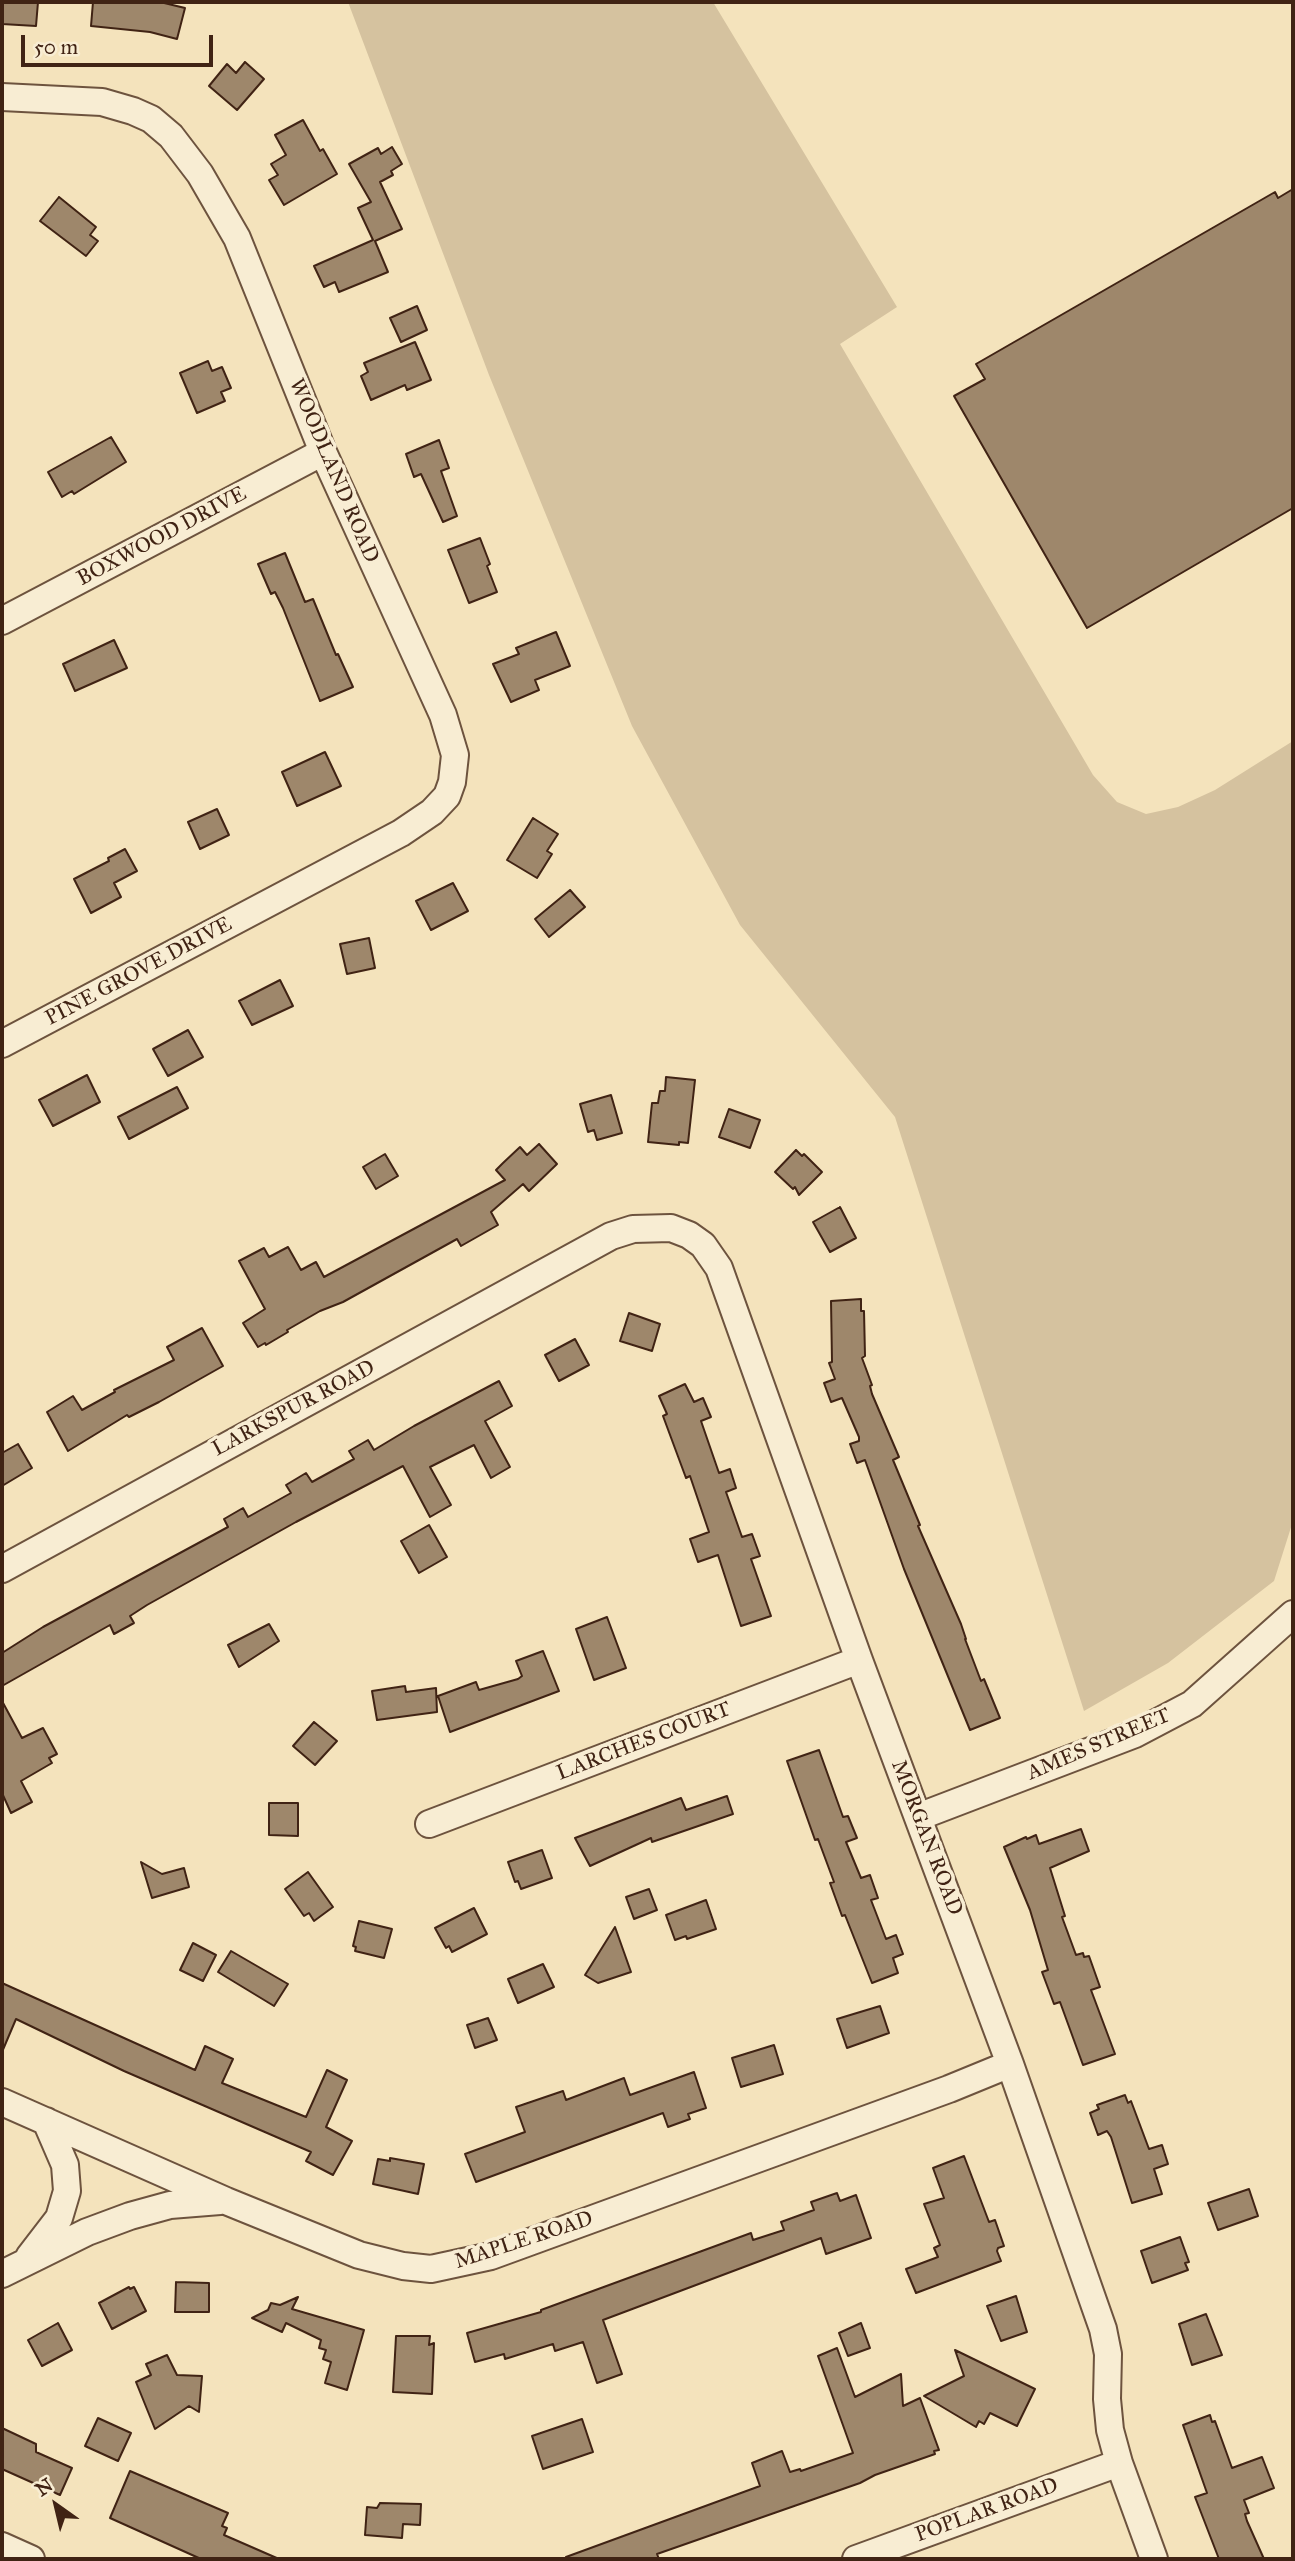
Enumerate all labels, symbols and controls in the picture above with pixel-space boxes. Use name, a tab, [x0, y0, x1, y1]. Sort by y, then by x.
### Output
scale bar	[24, 21, 217, 65]
text: 50 m	[34, 34, 78, 60]
street label: WOODLAND ROAD	[283, 375, 383, 567]
street label: BOXWOOD DRIVE	[73, 482, 251, 592]
street label: PINE GROVE DRIVE	[42, 912, 236, 1032]
street label: LARKSPUR ROAD	[208, 1355, 380, 1463]
street label: LARCHES COURT	[553, 1697, 735, 1787]
street label: AMES STREET	[1024, 1703, 1174, 1787]
street label: MORGAN ROAD	[885, 1757, 967, 1919]
street label: MAPLE ROAD	[452, 2207, 596, 2275]
north arrow	[21, 2470, 91, 2540]
text: N	[31, 2473, 57, 2501]
street label: POPLAR ROAD	[912, 2473, 1062, 2549]

